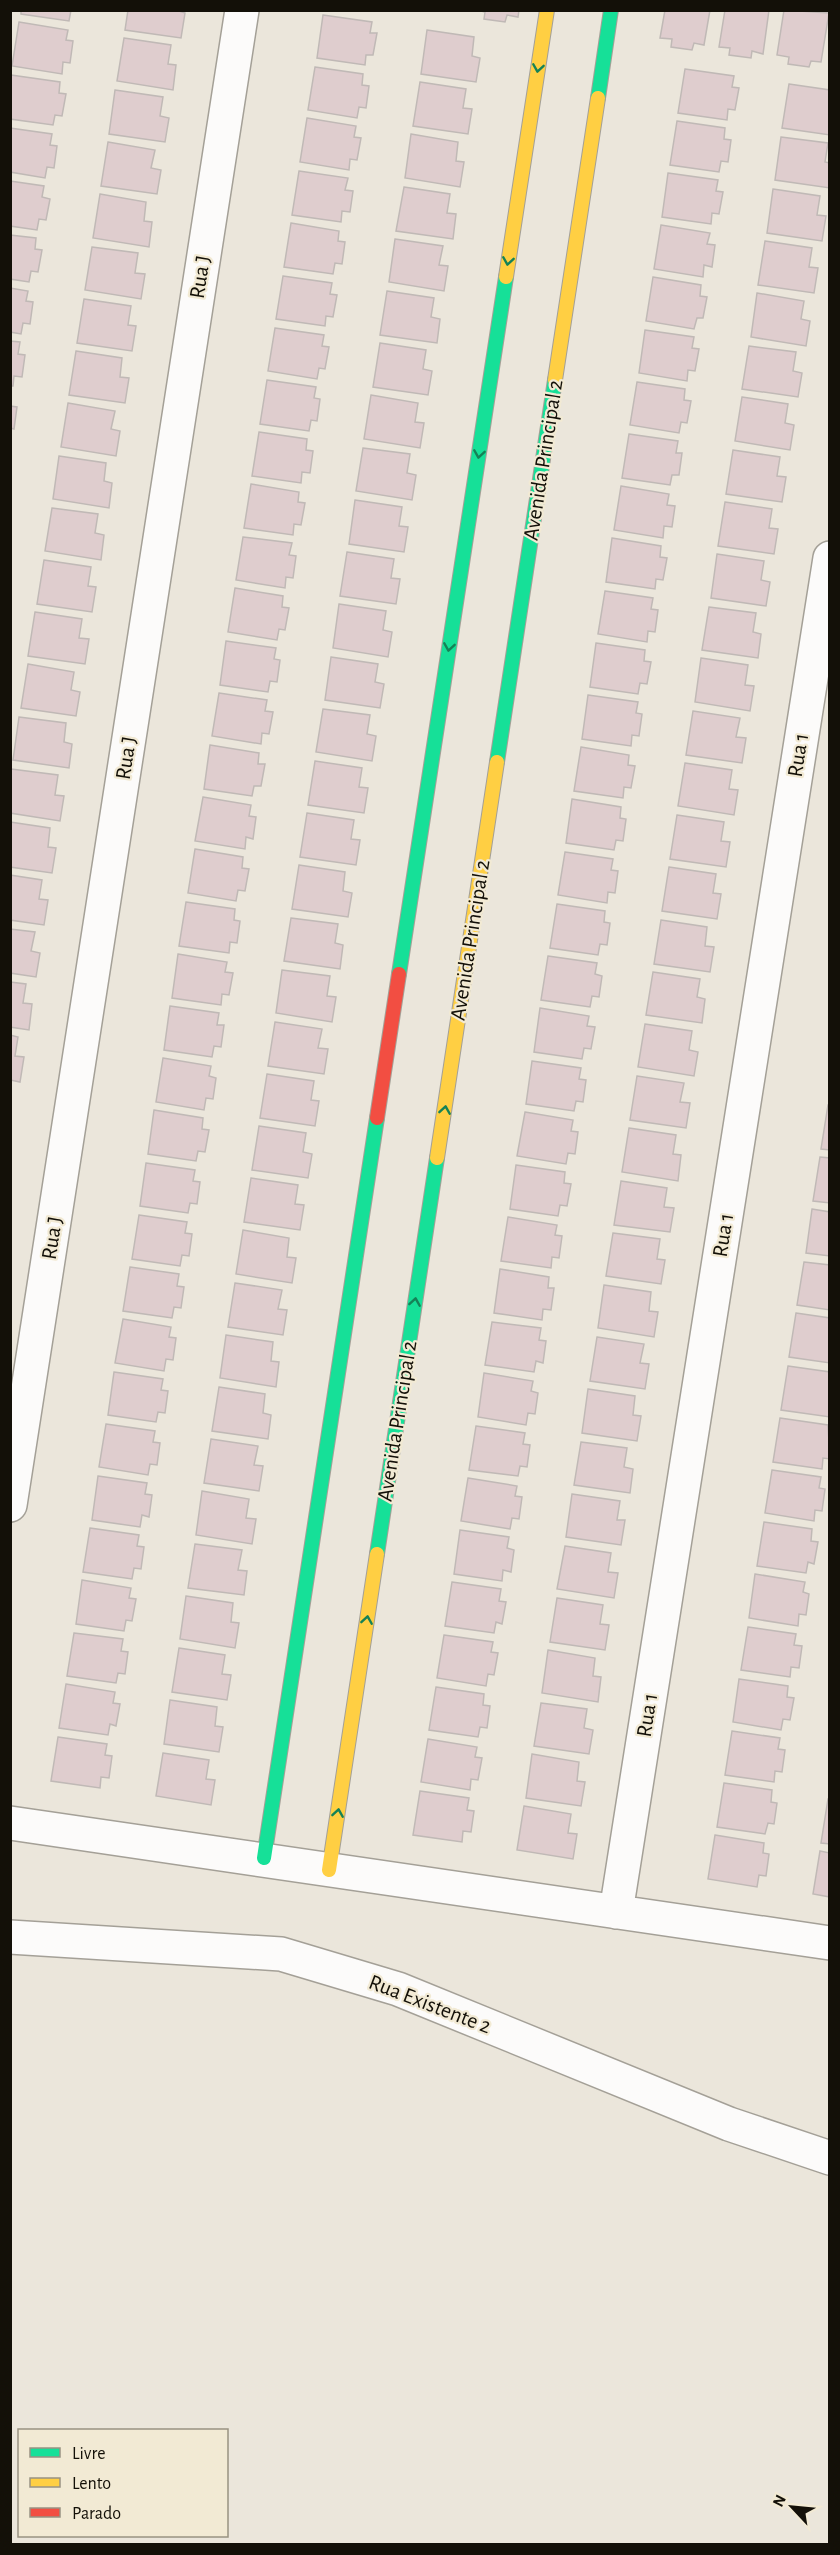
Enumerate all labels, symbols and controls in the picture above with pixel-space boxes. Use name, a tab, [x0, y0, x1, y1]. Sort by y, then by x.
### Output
one-way arrow	[532, 64, 544, 73]
street label: Rua J	[186, 254, 214, 300]
one-way arrow	[503, 256, 515, 266]
street label: Avenida Principal 2	[519, 378, 567, 542]
one-way arrow	[473, 449, 485, 458]
one-way arrow	[444, 642, 456, 651]
street label: Rua 1	[784, 731, 812, 779]
street label: Rua J	[112, 735, 140, 781]
street label: Avenida Principal 2	[446, 858, 494, 1022]
one-way arrow	[438, 1105, 450, 1114]
street label: Rua 1	[709, 1211, 737, 1259]
street label: Rua J	[38, 1215, 66, 1261]
one-way arrow	[409, 1298, 421, 1307]
street label: Avenida Principal 2	[373, 1339, 421, 1503]
one-way arrow	[361, 1615, 373, 1624]
street label: Rua 1	[633, 1691, 661, 1739]
one-way arrow	[331, 1808, 344, 1818]
street label: Rua Existente 2	[366, 1971, 494, 2037]
legend	[18, 2429, 228, 2537]
text: Livre	[72, 2445, 106, 2463]
text: Lento	[72, 2475, 111, 2493]
north arrow	[762, 2477, 822, 2537]
text: N	[770, 2492, 789, 2509]
text: Parado	[72, 2505, 121, 2523]

